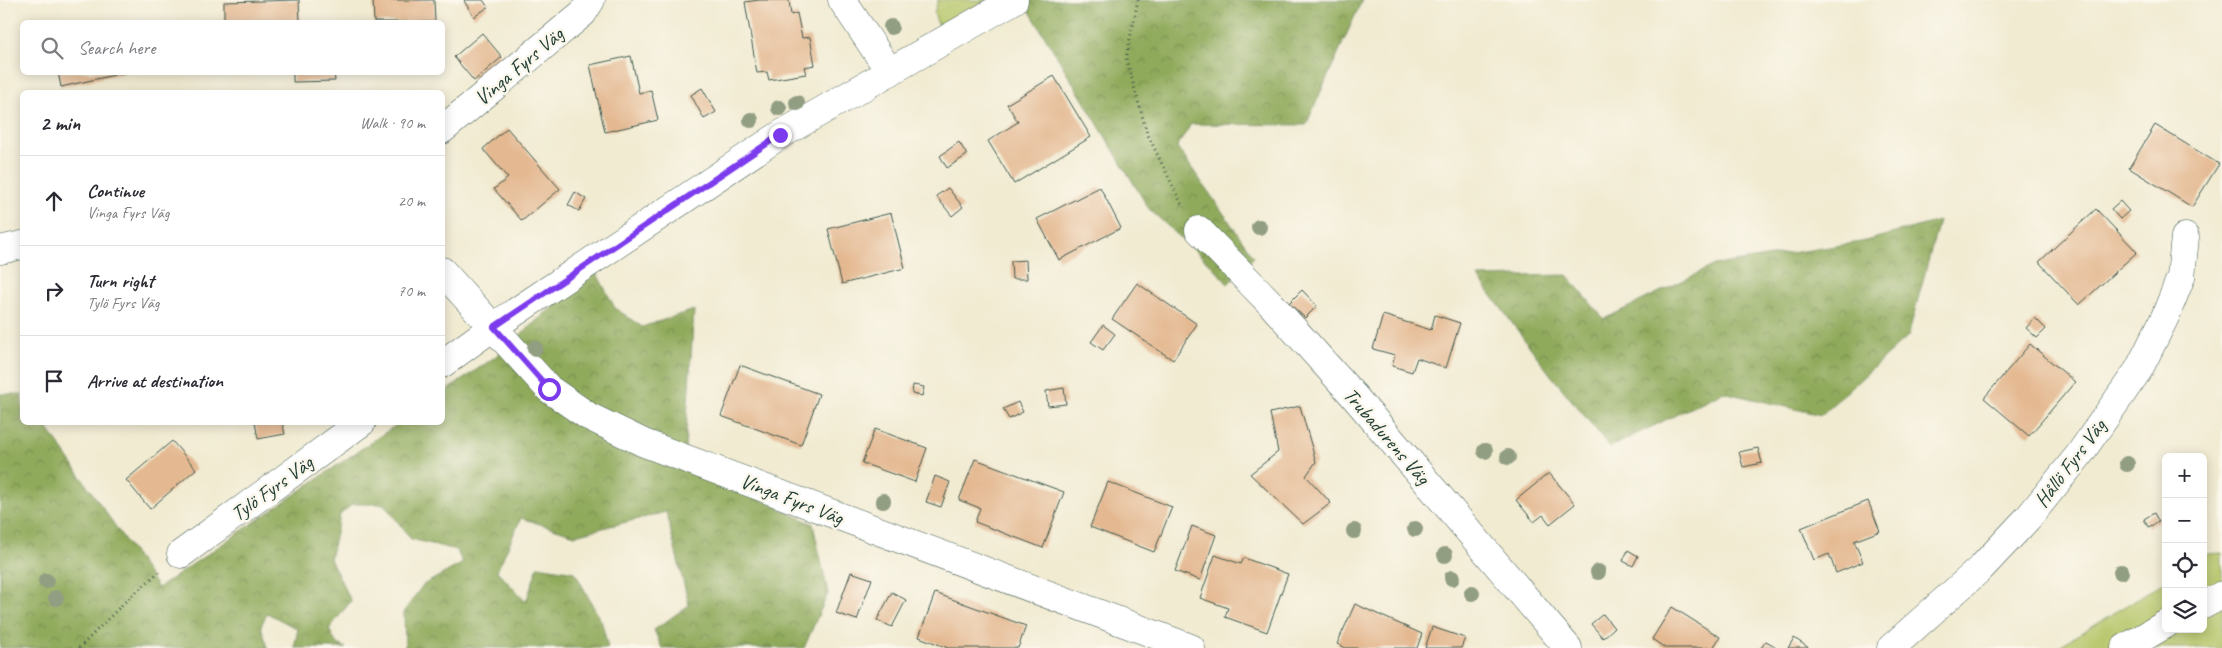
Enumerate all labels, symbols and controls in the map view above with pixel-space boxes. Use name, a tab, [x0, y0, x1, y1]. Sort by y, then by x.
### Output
search box	[20, 20, 445, 75]
street label: Vinga Fyrs Väg	[469, 20, 570, 111]
icon: search	[38, 34, 66, 62]
text: Search here	[78, 36, 155, 60]
text: 2 min	[40, 110, 80, 136]
text: Walk · 90 m	[360, 113, 425, 133]
route end	[769, 124, 792, 147]
text: Continue	[87, 179, 144, 203]
icon: ahead	[40, 187, 68, 215]
text: 20 m	[398, 191, 425, 211]
text: Vinga Fyrs Väg	[87, 203, 170, 223]
text: Turn right	[87, 269, 154, 293]
icon: right	[40, 277, 68, 305]
text: 70 m	[398, 281, 425, 301]
text: Tylö Fyrs Väg	[87, 293, 160, 313]
icon: arrive	[40, 367, 68, 395]
text: Arrive at destination	[87, 369, 223, 393]
route start	[538, 378, 561, 401]
street label: Trubadurens Väg	[1338, 382, 1437, 491]
street label: Hållö Fyrs Väg	[2028, 412, 2113, 512]
street label: Tylö Fyrs Väg	[226, 449, 319, 526]
map controls	[2162, 453, 2207, 633]
button: +	[2162, 453, 2207, 498]
street label: Vinga Fyrs Väg	[737, 467, 849, 531]
button: −	[2162, 498, 2207, 543]
button: locate	[2162, 543, 2207, 588]
button: layers	[2162, 588, 2207, 633]

